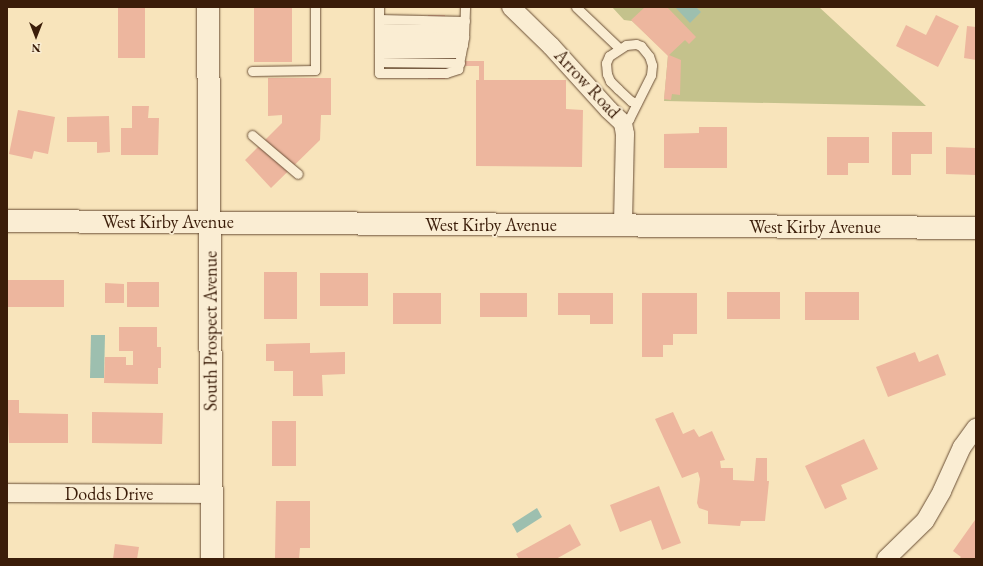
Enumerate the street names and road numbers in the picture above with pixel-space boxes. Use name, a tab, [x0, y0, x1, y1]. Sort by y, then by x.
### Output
street label: Arrow Road	[550, 45, 624, 123]
street label: West Kirby Avenue	[102, 211, 234, 233]
street label: West Kirby Avenue	[425, 214, 557, 236]
street label: West Kirby Avenue	[749, 216, 881, 238]
street label: South Prospect Avenue	[200, 251, 222, 411]
street label: Dodds Drive	[65, 483, 153, 505]

